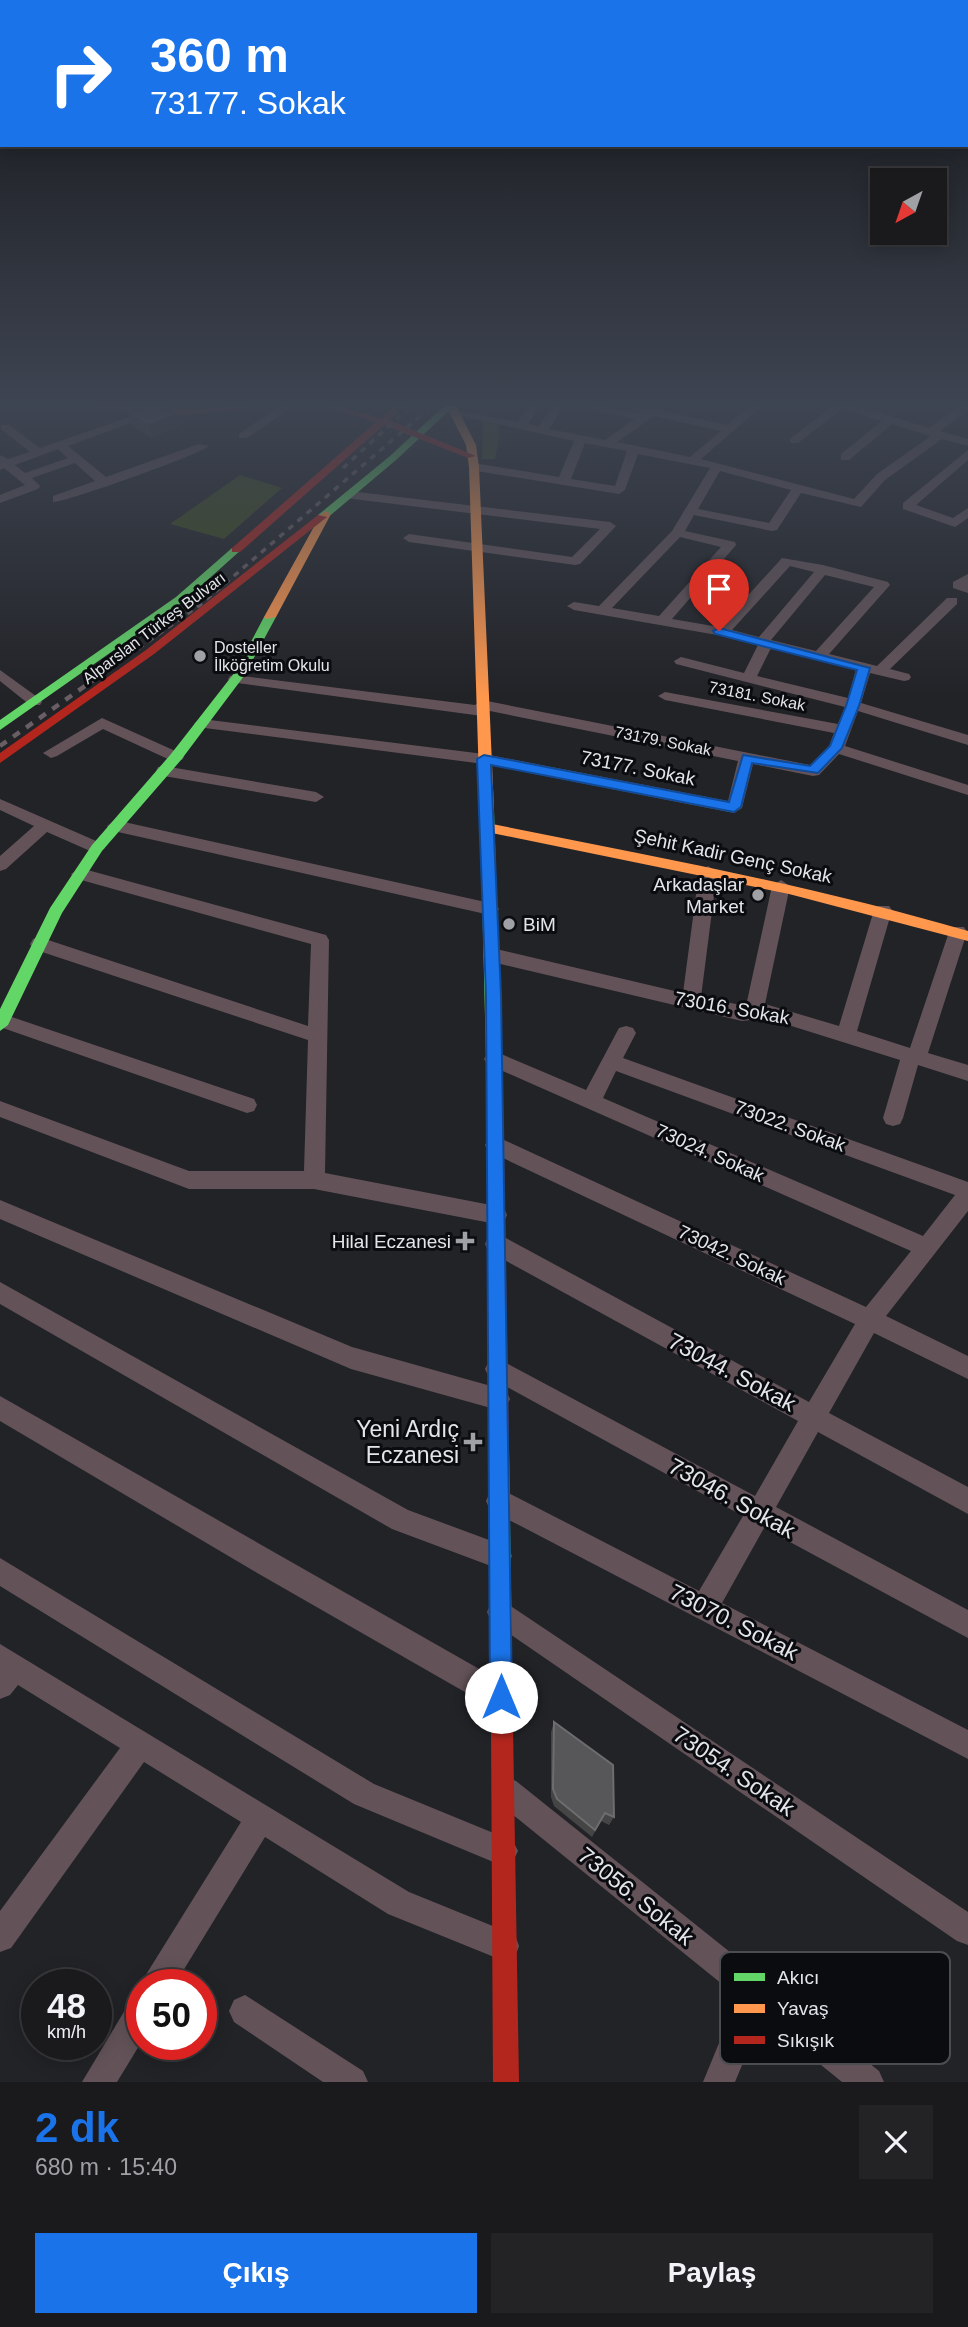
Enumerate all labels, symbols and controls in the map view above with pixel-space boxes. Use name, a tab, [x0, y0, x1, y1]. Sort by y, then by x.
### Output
icon: right	[35, 28, 126, 119]
text: 360 m	[150, 28, 289, 82]
text: 73177. Sokak	[150, 85, 346, 121]
north arrow	[870, 168, 947, 245]
map controls	[870, 168, 947, 245]
pin	[689, 559, 749, 631]
street label: Alparslan Türkeş Bulvarı	[79, 569, 229, 687]
icon: arrive	[700, 570, 738, 608]
place label: Dosteller İlköğretim Okulu	[214, 639, 330, 674]
marker: Dosteller İlköğretim Okulu	[192, 648, 208, 664]
street label: 73181. Sokak	[707, 678, 808, 714]
street label: 73179. Sokak	[613, 723, 714, 759]
street label: 73177. Sokak	[579, 747, 698, 789]
street label: Şehit Kadir Genç Sokak	[632, 825, 834, 887]
place label: Arkadaşlar Market	[653, 874, 745, 917]
marker: Arkadaşlar Market	[750, 887, 766, 903]
place label: BiM	[523, 914, 556, 935]
marker: BiM	[501, 916, 517, 932]
street label: 73016. Sokak	[673, 988, 792, 1029]
street label: 73022. Sokak	[732, 1096, 849, 1156]
street label: 73024. Sokak	[653, 1120, 768, 1186]
street label: 73042. Sokak	[675, 1221, 790, 1289]
place label: Hilal Eczanesi	[332, 1231, 451, 1252]
marker: Hilal Eczanesi	[457, 1233, 473, 1249]
street label: 73044. Sokak	[664, 1328, 801, 1417]
place label: Yeni Ardıç Eczanesi	[356, 1416, 459, 1468]
marker: Yeni Ardıç Eczanesi	[465, 1434, 481, 1450]
street label: 73046. Sokak	[664, 1453, 800, 1544]
street label: 73070. Sokak	[665, 1578, 803, 1666]
position arrow	[464, 1660, 538, 1734]
street label: 73054. Sokak	[668, 1721, 800, 1821]
street label: 73056. Sokak	[573, 1842, 699, 1951]
legend	[720, 1952, 950, 2064]
text: Akıcı	[777, 1967, 819, 1988]
speed limit sign: 50	[126, 1969, 217, 2060]
text: 48	[47, 1986, 86, 2025]
text: Yavaş	[777, 1998, 828, 2019]
text: km/h	[47, 2022, 86, 2042]
text: Sıkışık	[777, 2030, 835, 2051]
text: 2 dk	[35, 2104, 119, 2151]
button: close	[859, 2105, 933, 2179]
text: 680 m · 15:40	[35, 2154, 177, 2180]
button: Çıkış	[35, 2233, 477, 2313]
button: Paylaş	[491, 2233, 933, 2313]

